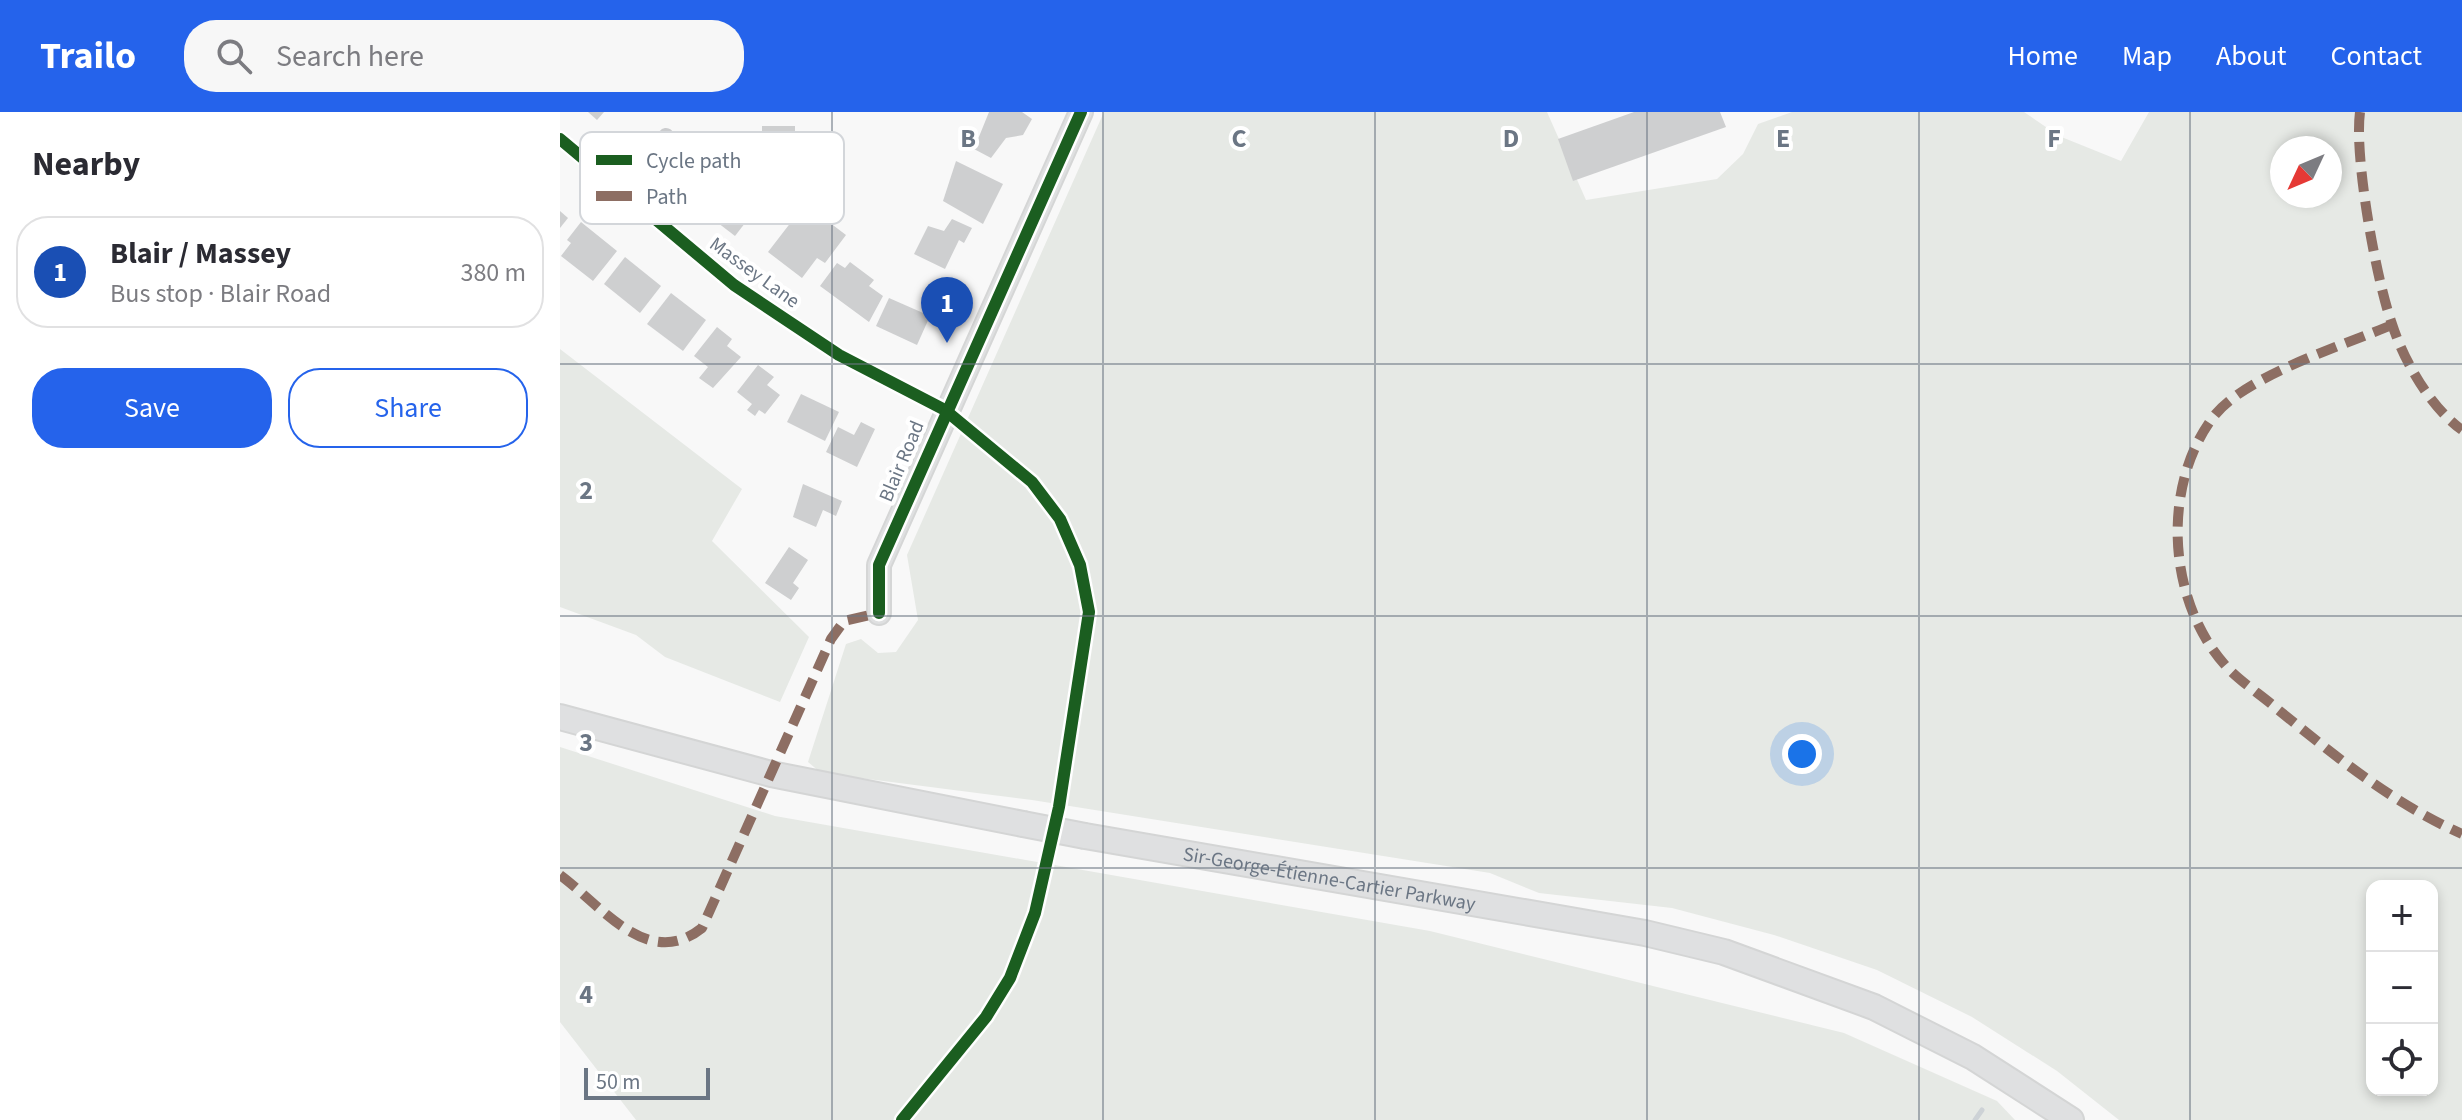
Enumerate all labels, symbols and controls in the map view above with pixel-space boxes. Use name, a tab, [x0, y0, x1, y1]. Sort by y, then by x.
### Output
search box	[184, 20, 744, 92]
text: Trailo	[40, 29, 136, 83]
icon: search	[212, 34, 256, 78]
text: Search here	[276, 35, 424, 78]
text: Home	[2007, 36, 2078, 76]
text: Map	[2122, 36, 2172, 76]
text: About	[2216, 36, 2287, 76]
text: Contact	[2331, 36, 2422, 76]
text: B	[960, 120, 976, 157]
text: C	[1231, 120, 1247, 157]
text: D	[1503, 120, 1519, 157]
text: E	[1776, 120, 1790, 157]
text: F	[2047, 120, 2061, 157]
legend	[580, 132, 844, 224]
north arrow	[2270, 136, 2342, 208]
text: Nearby	[32, 140, 140, 189]
text: Cycle path	[646, 145, 742, 177]
text: Path	[646, 181, 688, 213]
street label: Massey Lane	[704, 231, 805, 315]
text: Blair / Massey	[110, 232, 291, 275]
text: 1	[53, 254, 67, 291]
text: 380 m	[460, 254, 526, 291]
text: Bus stop · Blair Road	[110, 275, 331, 312]
pin: 1	[921, 277, 973, 343]
button: Save	[32, 368, 272, 448]
button: Share	[288, 368, 528, 448]
street label: Blair Road	[872, 416, 932, 506]
text: 2	[579, 472, 593, 509]
text: 3	[579, 724, 593, 761]
your location	[1782, 734, 1822, 774]
street label: Sir-George-Étienne-Cartier Parkway	[1181, 840, 1478, 919]
map controls	[2366, 880, 2438, 1096]
button: +	[2366, 880, 2438, 952]
button: −	[2366, 952, 2438, 1024]
text: 4	[579, 976, 593, 1013]
button: locate	[2366, 1024, 2438, 1096]
scale bar	[584, 1064, 710, 1100]
text: 50 m	[596, 1066, 641, 1098]

